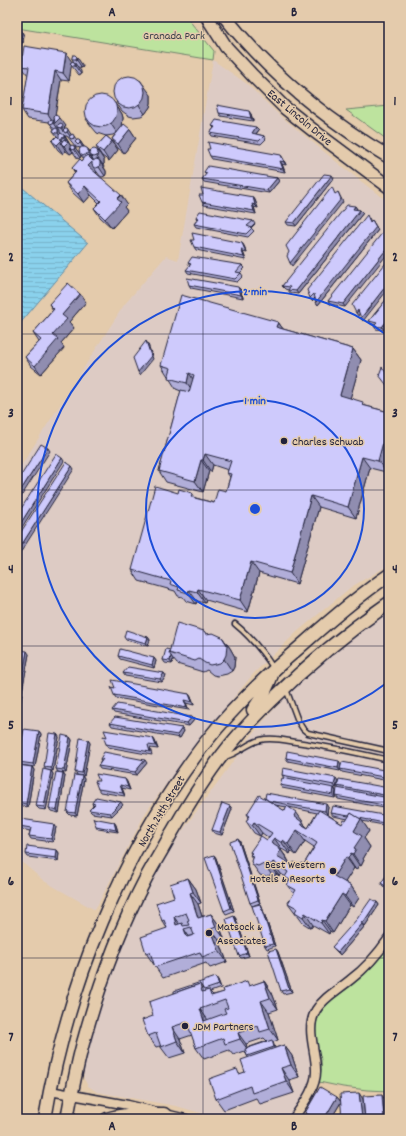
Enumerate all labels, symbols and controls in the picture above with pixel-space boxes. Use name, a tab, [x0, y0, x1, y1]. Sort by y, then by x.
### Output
text: A	[108, 4, 116, 23]
text: B	[291, 4, 297, 23]
park label: Granada Park	[143, 28, 205, 45]
street label: East Lincoln Drive	[263, 86, 335, 150]
text: 1	[10, 93, 13, 112]
text: 1	[394, 93, 397, 112]
text: 2	[8, 249, 14, 268]
text: 2	[392, 249, 398, 268]
text: 2 min	[243, 284, 267, 301]
text: 1 min	[244, 393, 266, 410]
text: 3	[8, 405, 14, 424]
text: 3	[392, 405, 398, 424]
place label: Charles Schwab	[292, 434, 364, 451]
marker: Charles Schwab	[279, 436, 289, 446]
centre of rings	[248, 502, 262, 516]
text: 4	[8, 561, 14, 580]
text: 4	[392, 561, 398, 580]
text: 5	[8, 717, 14, 736]
text: 5	[392, 717, 398, 736]
street label: North 24th Street	[134, 772, 191, 851]
place label: Best Western Hotels & Resorts	[250, 857, 325, 888]
marker: Best Western Hotels & Resorts	[328, 866, 338, 876]
text: 6	[8, 873, 15, 892]
text: 6	[392, 873, 399, 892]
place label: Matsock & Associates	[217, 919, 266, 950]
marker: Matsock & Associates	[204, 928, 214, 938]
place label: JDM Partners	[193, 1019, 254, 1036]
marker: JDM Partners	[180, 1021, 190, 1031]
text: 7	[9, 1029, 14, 1048]
text: 7	[393, 1029, 398, 1048]
text: A	[108, 1118, 116, 1136]
text: B	[291, 1118, 297, 1136]

